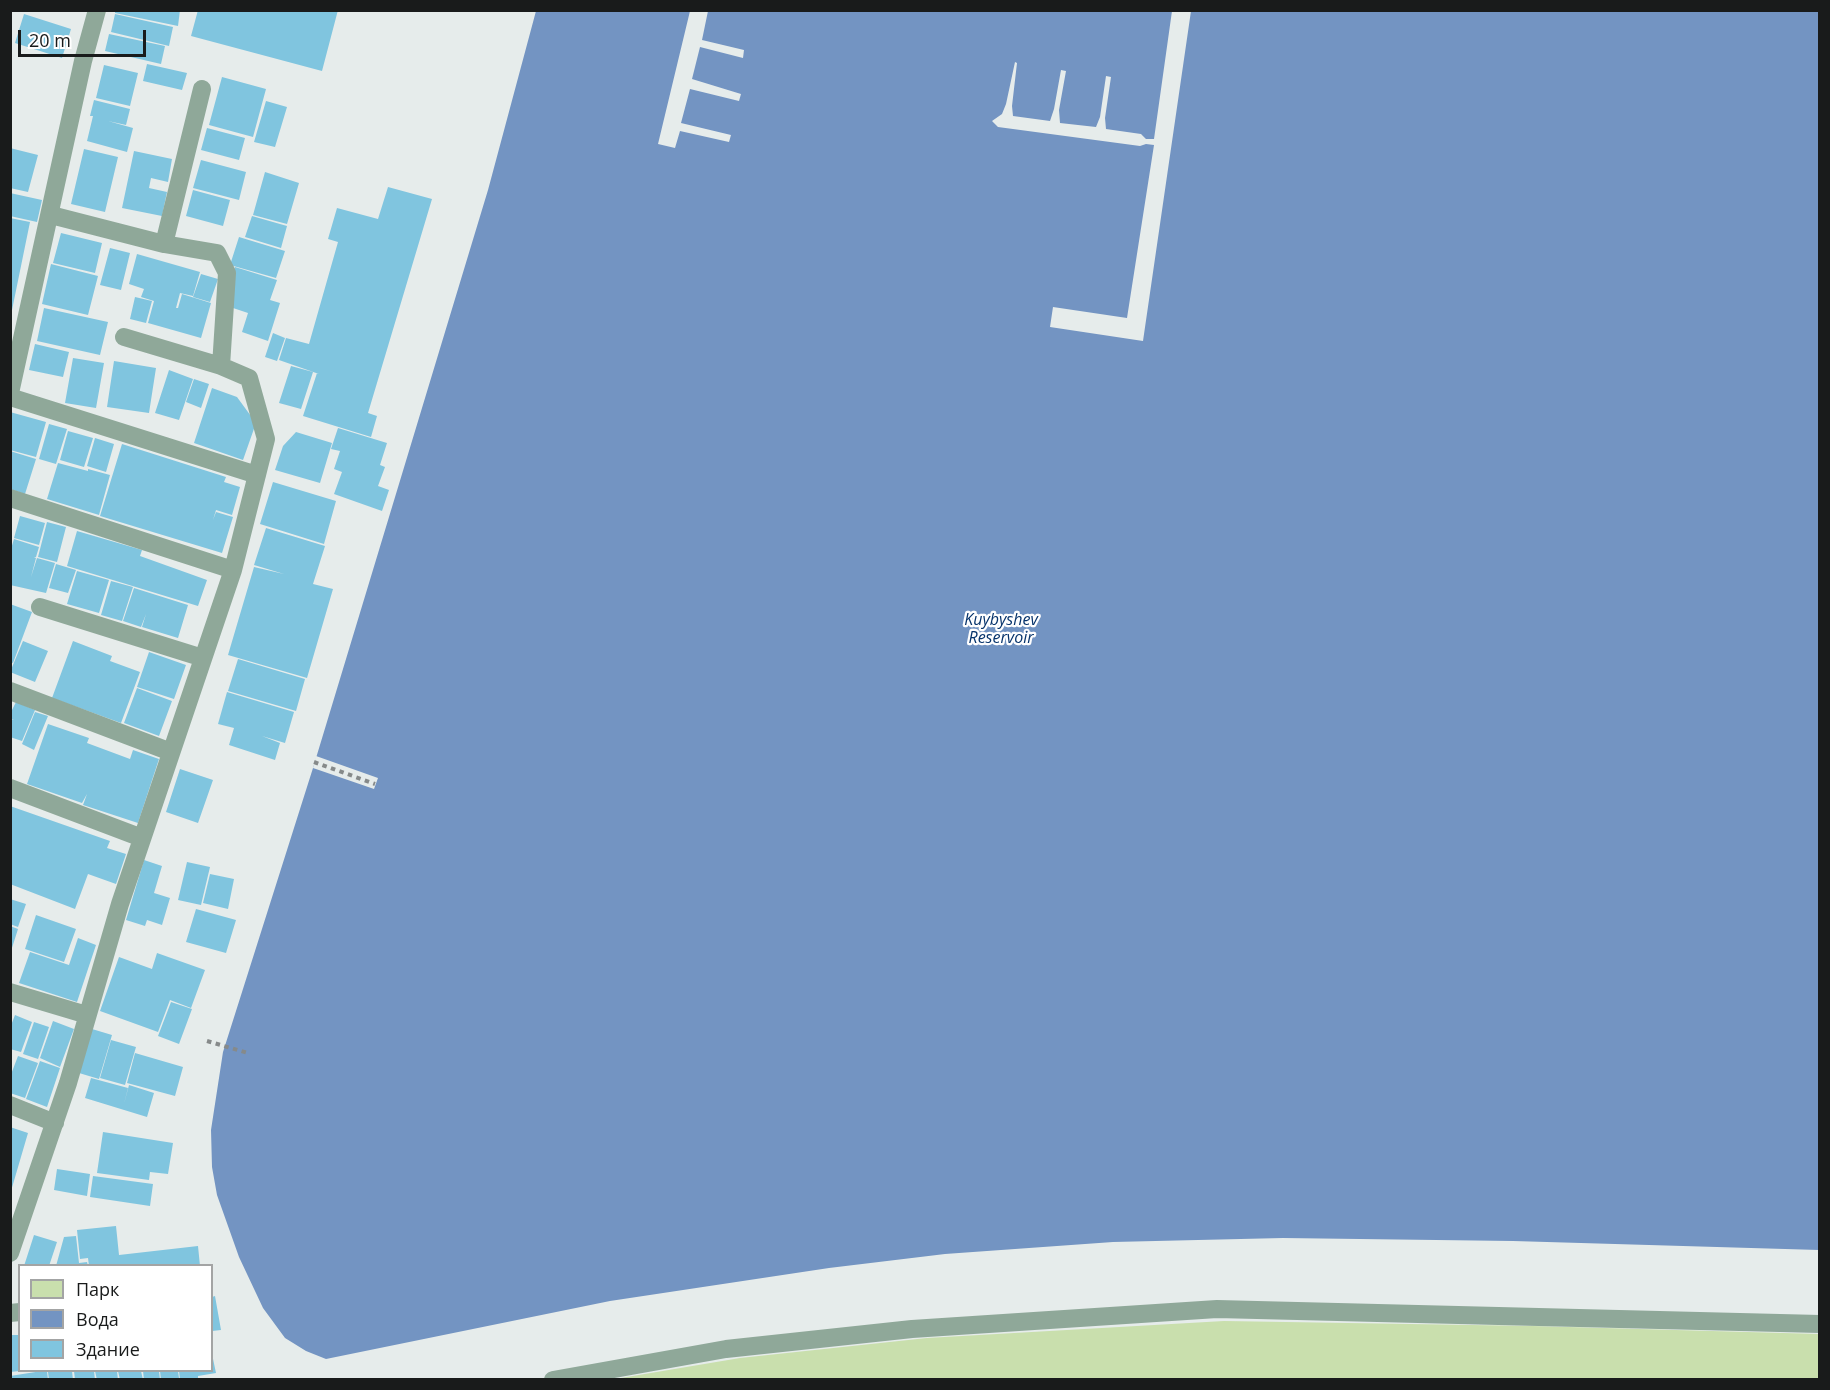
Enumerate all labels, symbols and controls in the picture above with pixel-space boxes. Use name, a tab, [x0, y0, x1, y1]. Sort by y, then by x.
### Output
scale bar	[21, 18, 148, 56]
text: 20 m	[29, 28, 71, 52]
water label: Kuybyshev Reservoir	[964, 610, 1038, 648]
legend	[18, 1264, 213, 1372]
text: Парк	[76, 1277, 119, 1301]
text: Вода	[76, 1307, 119, 1331]
text: Здание	[76, 1337, 140, 1361]

